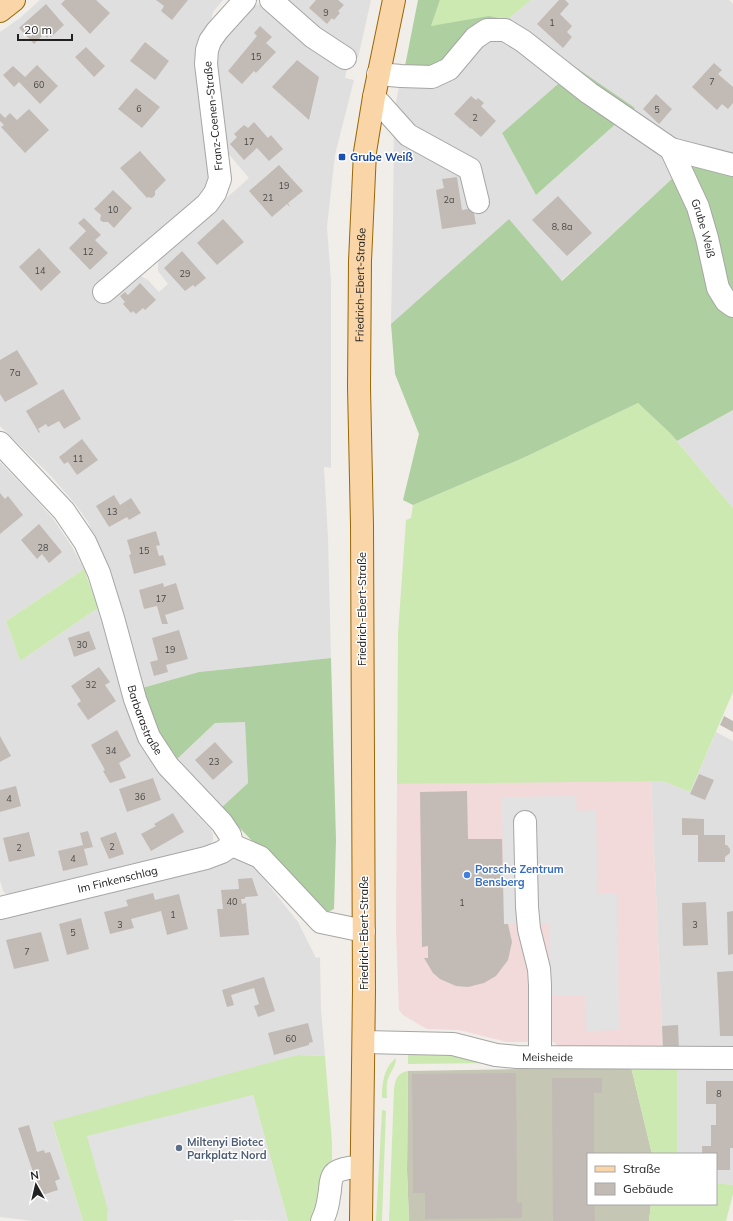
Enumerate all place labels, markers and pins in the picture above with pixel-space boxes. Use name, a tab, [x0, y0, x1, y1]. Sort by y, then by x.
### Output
place label: Grube Weiß	[350, 150, 413, 164]
marker: Grube Weiß	[337, 152, 347, 162]
place label: Porsche Zentrum Bensberg	[475, 862, 564, 889]
marker: Porsche Zentrum Bensberg	[462, 870, 472, 880]
place label: Miltenyi Biotec Parkplatz Nord	[187, 1135, 267, 1162]
marker: Miltenyi Biotec Parkplatz Nord	[174, 1143, 184, 1153]

